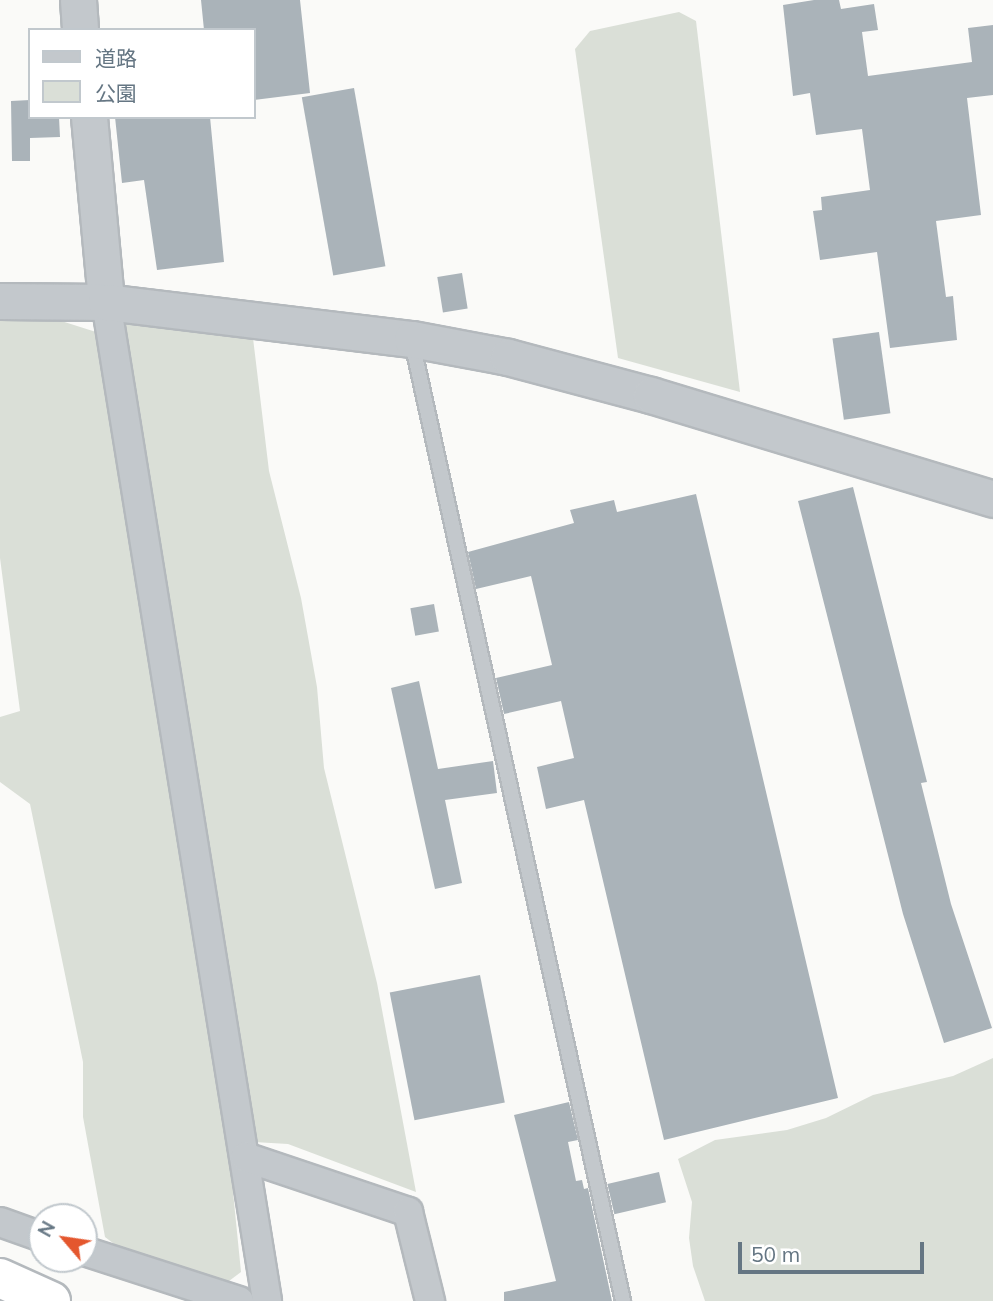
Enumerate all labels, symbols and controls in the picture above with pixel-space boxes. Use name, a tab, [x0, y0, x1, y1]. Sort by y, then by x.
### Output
legend	[28, 28, 256, 119]
text: 道路	[95, 45, 137, 71]
text: 公園	[95, 80, 137, 106]
north arrow	[28, 1203, 98, 1273]
text: N	[32, 1217, 60, 1241]
scale bar	[741, 1228, 926, 1272]
text: 50 m	[751, 1241, 800, 1267]

